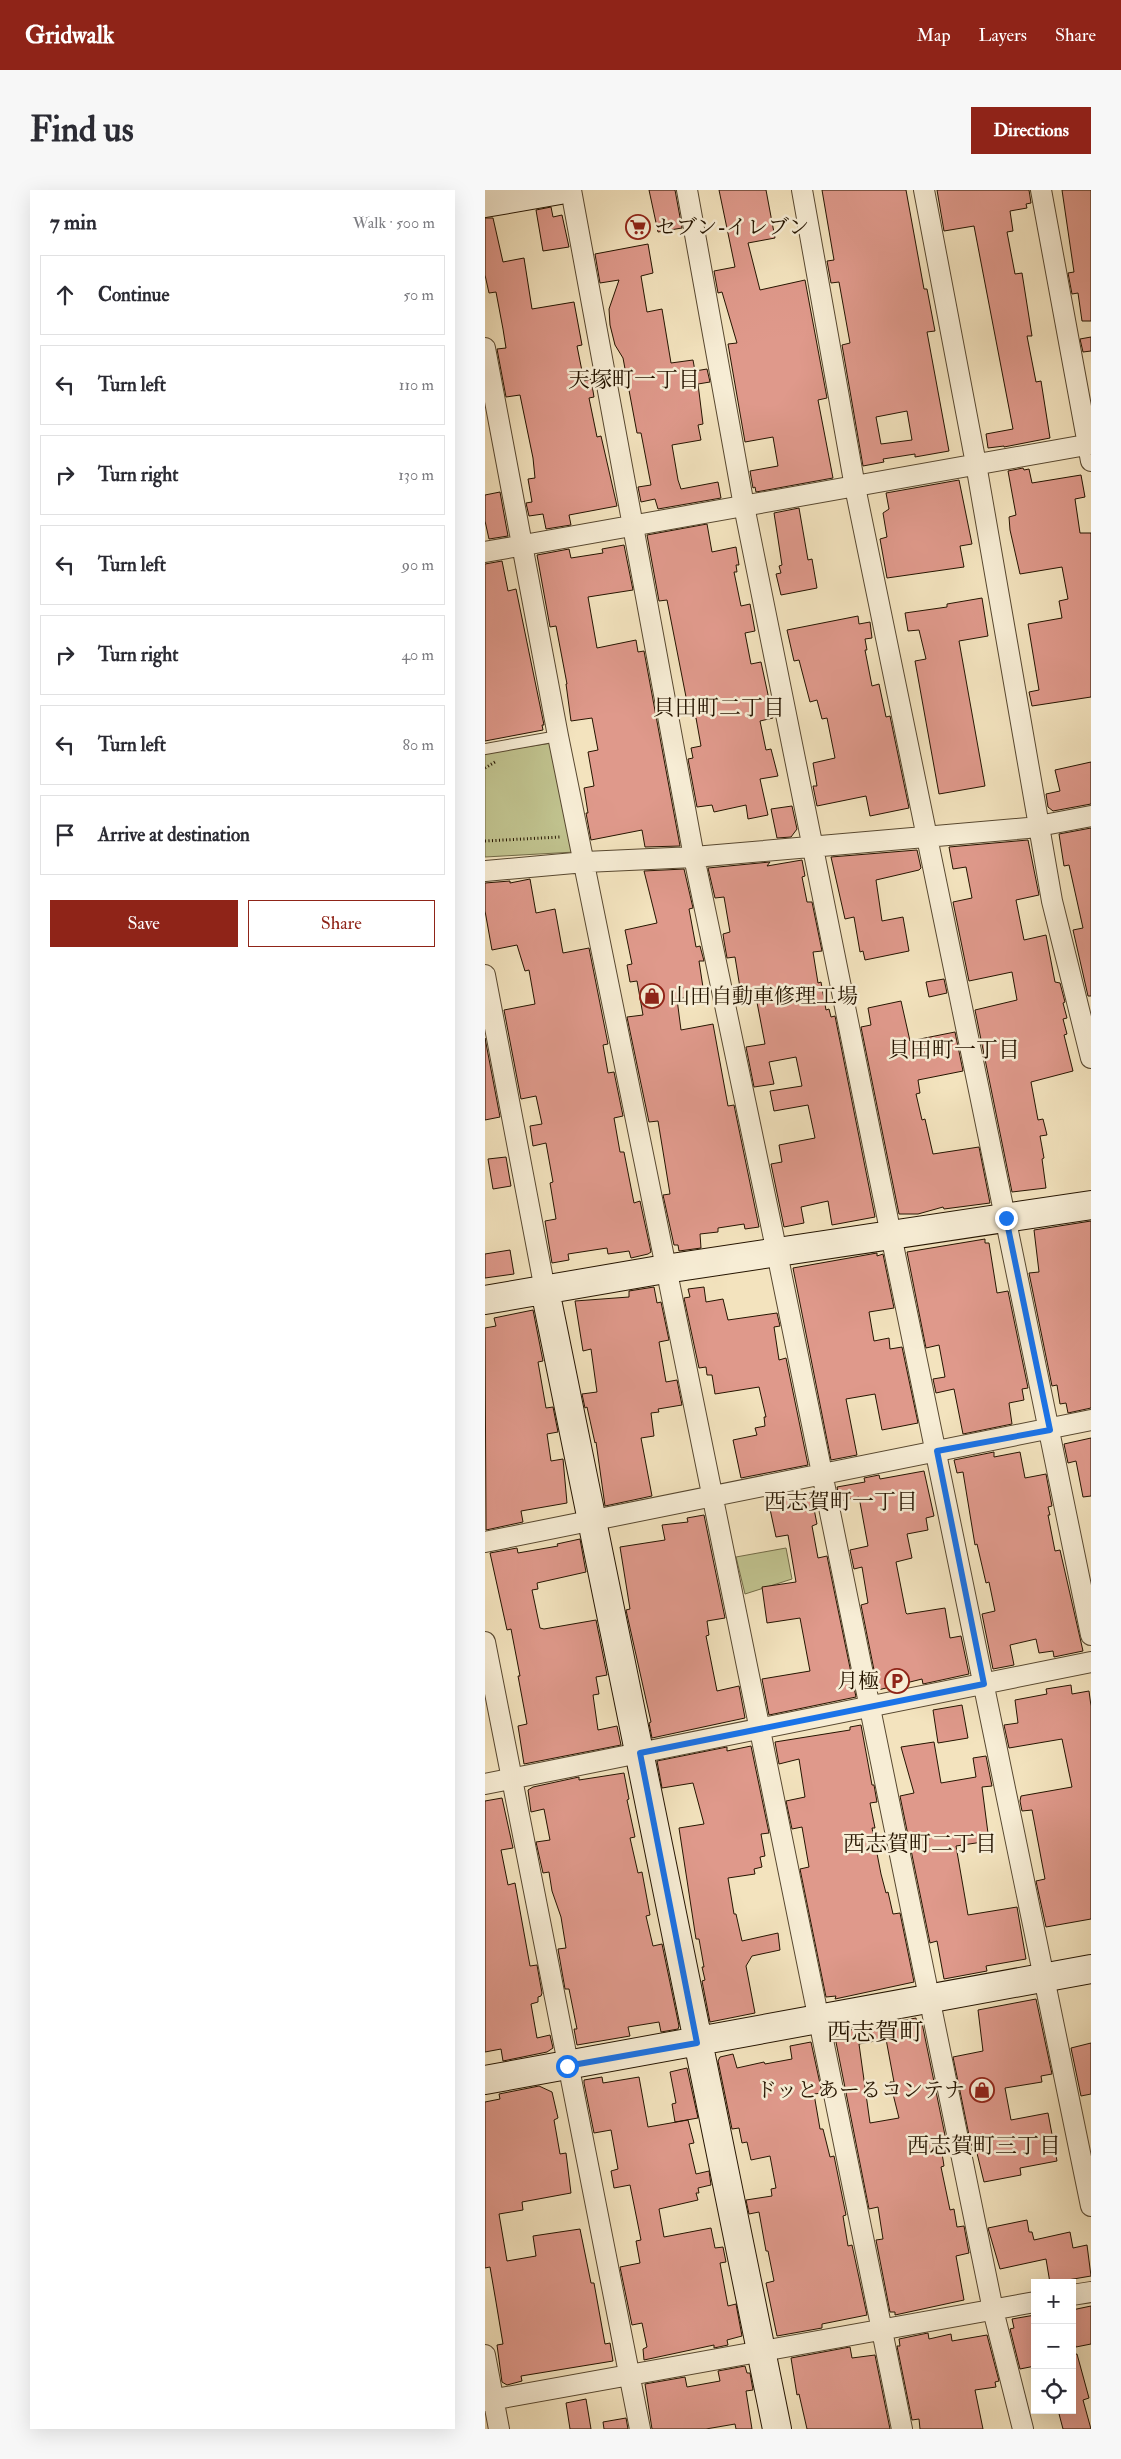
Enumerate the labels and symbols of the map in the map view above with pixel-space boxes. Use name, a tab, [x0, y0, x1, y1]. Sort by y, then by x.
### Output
supermarket icon: セブン-イレブン	[625, 214, 651, 240]
place label: セブン-イレブン	[655, 214, 809, 241]
district label: 天塚町一丁目	[568, 366, 700, 394]
district label: 貝田町二丁目	[653, 694, 785, 722]
shop icon: 山田自動車修理工場	[639, 983, 665, 1009]
place label: 山田自動車修理工場	[669, 983, 858, 1010]
district label: 貝田町一丁目	[888, 1036, 1020, 1064]
route end	[995, 1207, 1018, 1230]
district label: 西志賀町一丁目	[764, 1488, 918, 1516]
place label: 月極	[837, 1668, 879, 1695]
parking icon: 月極	[884, 1668, 910, 1694]
district label: 西志賀町二丁目	[843, 1830, 997, 1858]
district label: 西志賀町	[827, 2017, 923, 2048]
route start	[556, 2055, 579, 2078]
place label: ドッとあーるコンテナ	[756, 2077, 965, 2104]
shop icon: ドッとあーるコンテナ	[969, 2077, 995, 2103]
district label: 西志賀町三丁目	[907, 2132, 1061, 2160]

